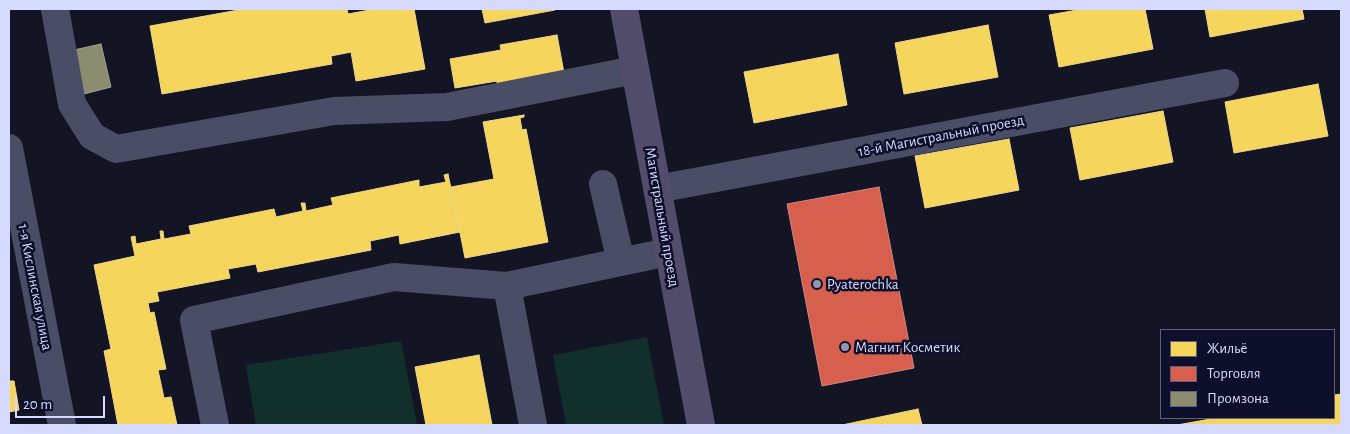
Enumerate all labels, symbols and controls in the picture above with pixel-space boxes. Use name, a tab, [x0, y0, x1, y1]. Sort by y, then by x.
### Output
street label: 18-й Магистральный проезд	[856, 111, 1026, 161]
street label: Магистральный проезд	[641, 146, 683, 288]
street label: 1-я Кислинская улица	[14, 222, 56, 352]
place label: Pyaterochka	[827, 275, 899, 293]
marker: Pyaterochka	[811, 278, 823, 290]
legend	[1160, 329, 1335, 419]
place label: Магнит Косметик	[855, 338, 960, 356]
marker: Магнит Косметик	[839, 341, 851, 353]
text: Жильё	[1207, 341, 1247, 356]
text: Торговля	[1207, 366, 1261, 381]
scale bar	[18, 386, 108, 418]
text: Промзона	[1207, 391, 1269, 406]
text: 20 m	[23, 397, 52, 412]

